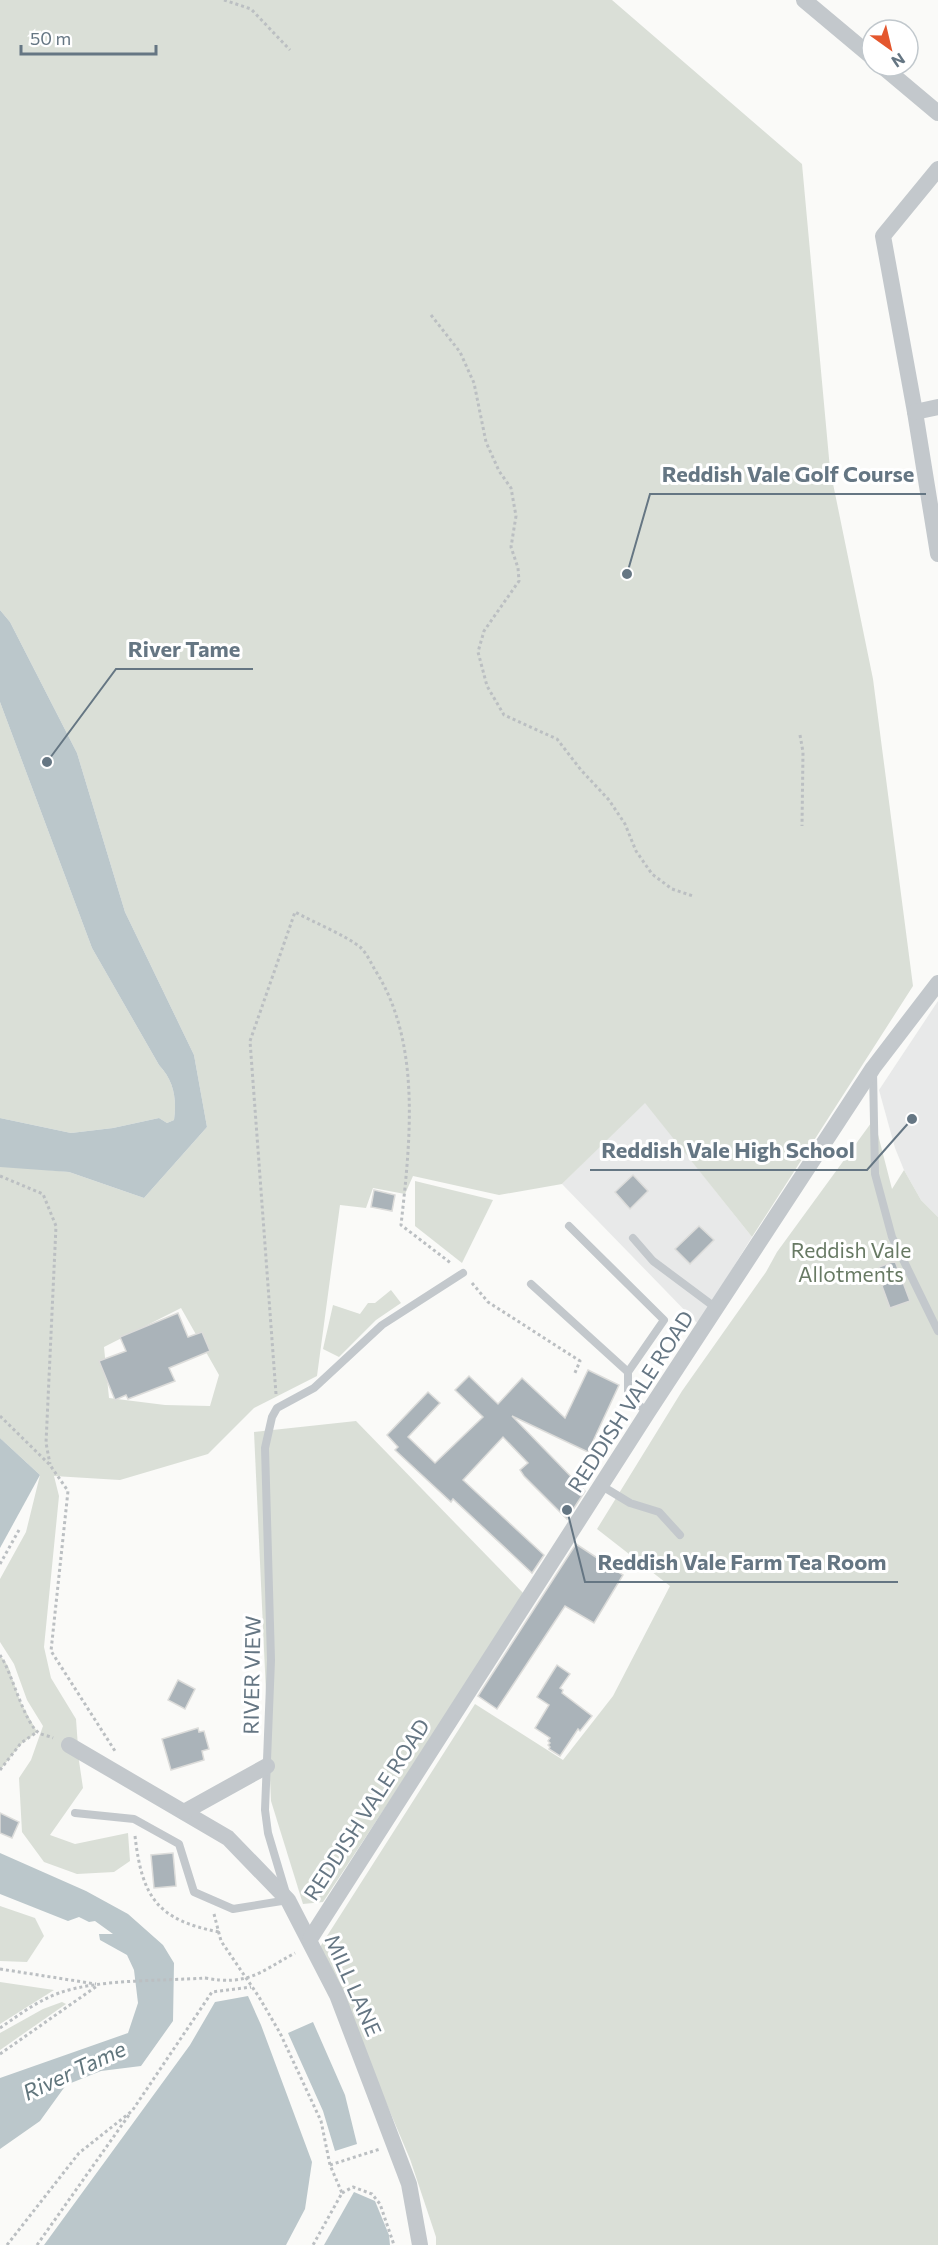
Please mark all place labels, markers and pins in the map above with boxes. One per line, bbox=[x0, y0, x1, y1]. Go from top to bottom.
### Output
callout: Reddish Vale Golf Course bbox=[650, 454, 926, 494]
callout: River Tame bbox=[116, 629, 253, 669]
callout: Reddish Vale High School bbox=[590, 1130, 867, 1170]
callout: Reddish Vale Farm Tea Room bbox=[585, 1542, 898, 1582]

